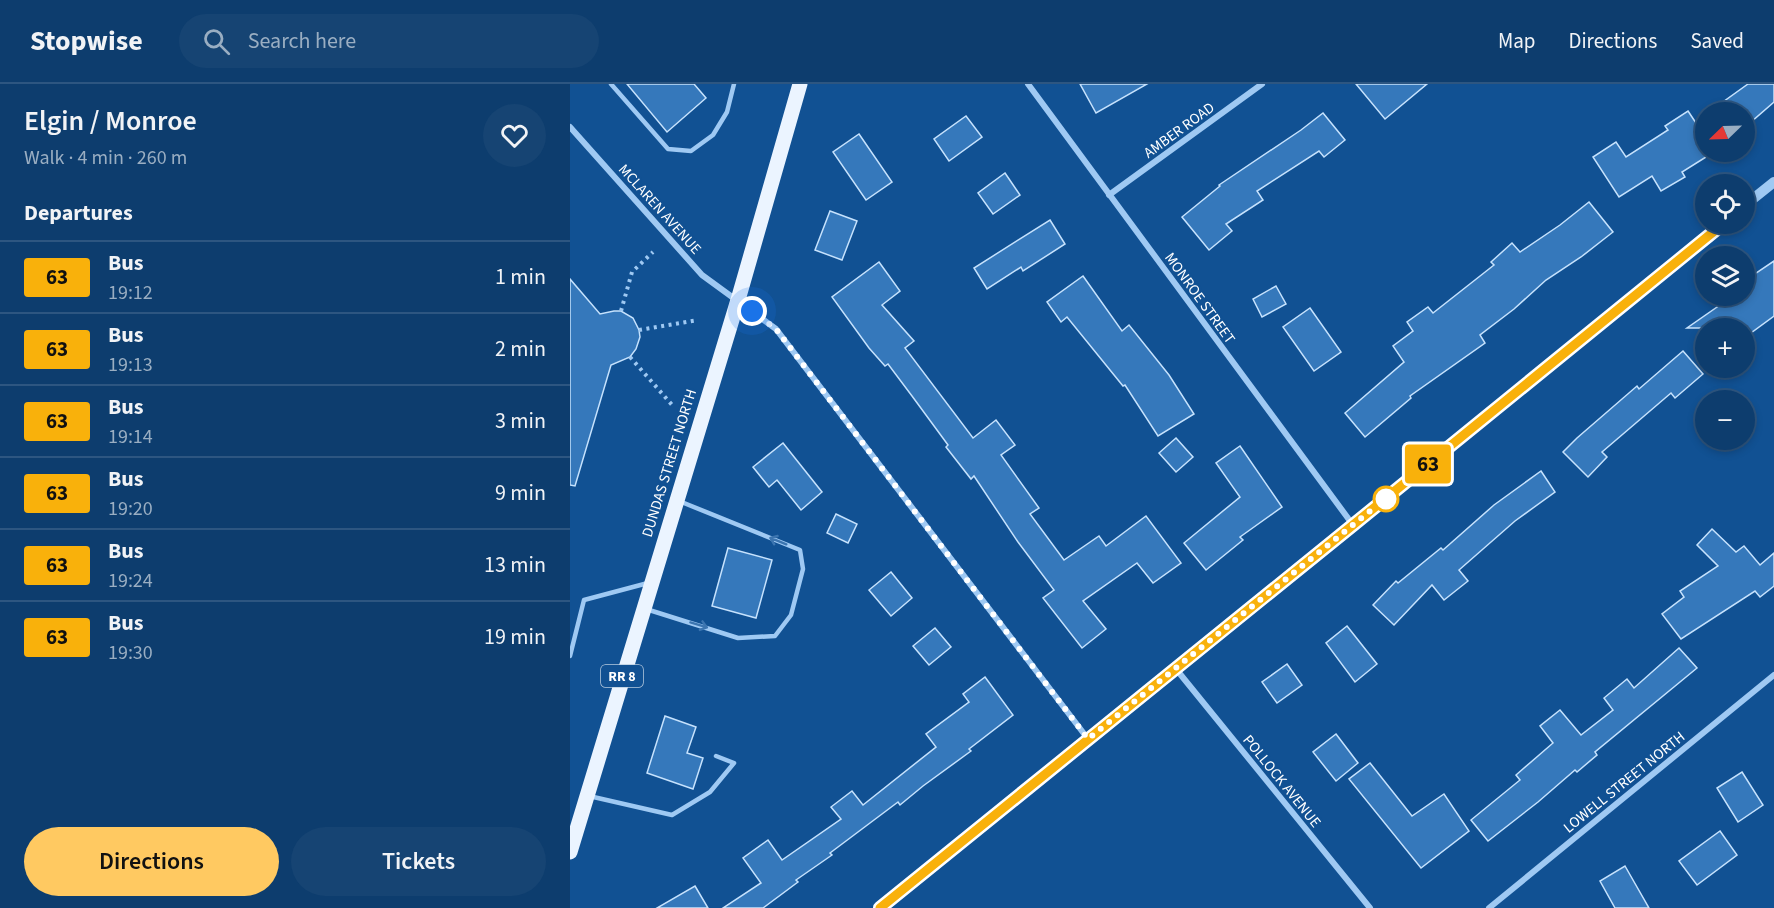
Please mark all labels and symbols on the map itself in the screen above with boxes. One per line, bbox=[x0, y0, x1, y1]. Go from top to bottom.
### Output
street label: AMBER ROAD bbox=[1140, 98, 1219, 163]
north arrow bbox=[1695, 102, 1755, 162]
street label: MCLAREN AVENUE bbox=[613, 160, 706, 259]
street label: MONROE STREET bbox=[1159, 248, 1240, 348]
your location bbox=[737, 296, 767, 326]
street label: DUNDAS STREET NORTH bbox=[637, 387, 702, 540]
line badge: 63 bbox=[1401, 444, 1455, 484]
unlabelled marker bbox=[1373, 486, 1399, 512]
one-way arrow bbox=[769, 535, 788, 546]
one-way arrow bbox=[689, 620, 708, 631]
road number: RR 8 bbox=[601, 665, 643, 687]
street label: LOWELL STREET NORTH bbox=[1559, 727, 1690, 838]
street label: POLLOCK AVENUE bbox=[1238, 731, 1326, 832]

